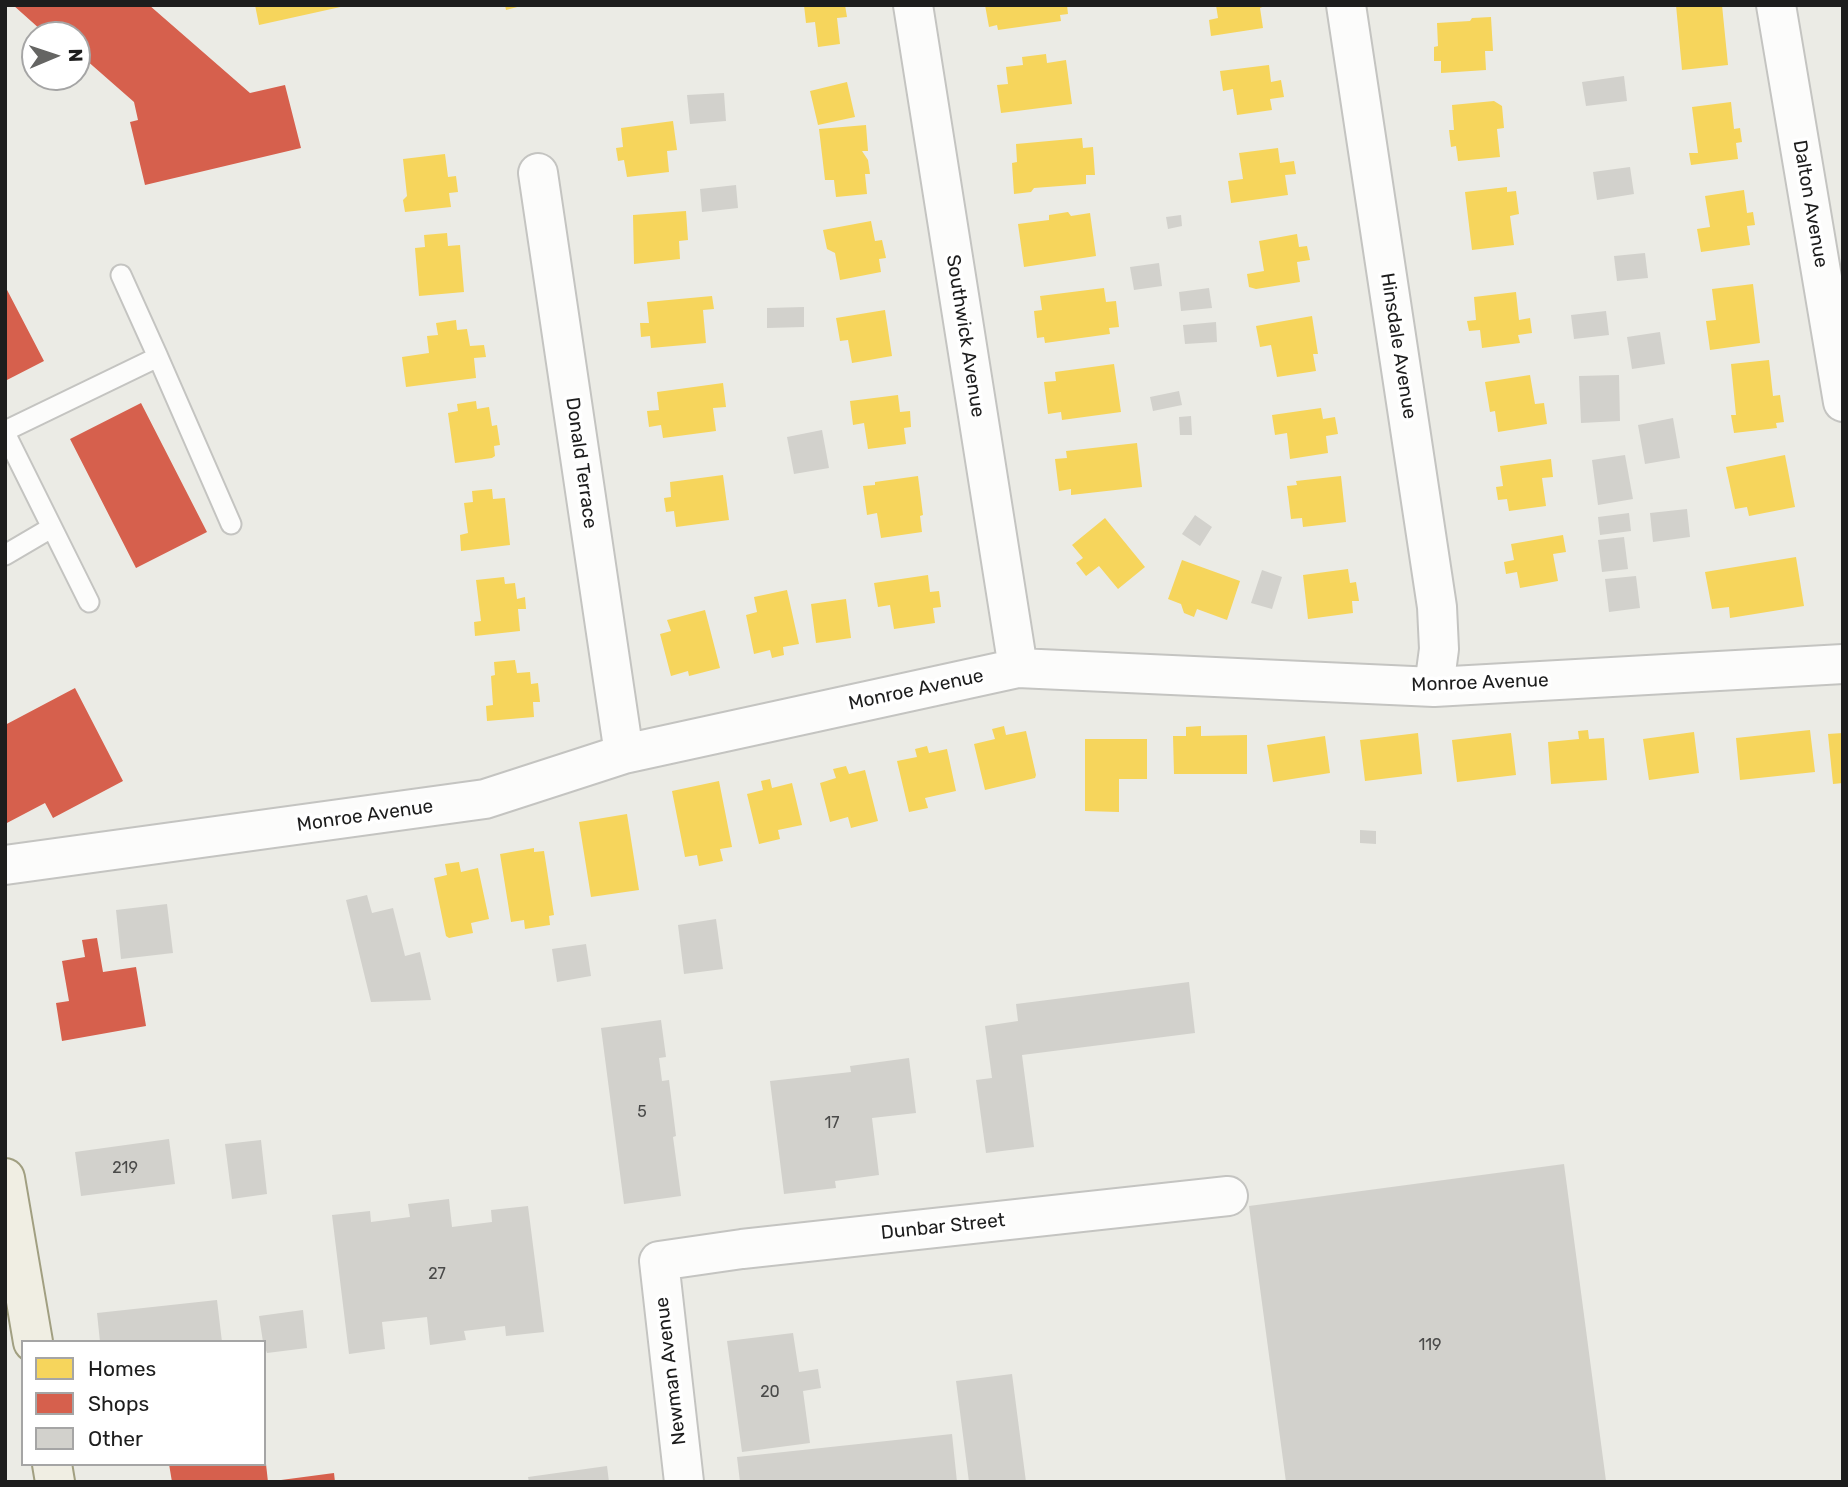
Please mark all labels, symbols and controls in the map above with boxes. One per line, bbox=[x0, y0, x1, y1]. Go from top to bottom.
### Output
north arrow bbox=[21, 21, 91, 91]
text: N bbox=[64, 48, 87, 63]
street label: Dalton Avenue bbox=[1788, 138, 1832, 270]
street label: Southwick Avenue bbox=[941, 253, 989, 419]
street label: Hinsdale Avenue bbox=[1375, 271, 1421, 421]
street label: Donald Terrace bbox=[561, 396, 601, 530]
street label: Monroe Avenue bbox=[846, 665, 986, 715]
street label: Monroe Avenue bbox=[1411, 669, 1549, 697]
street label: Monroe Avenue bbox=[295, 795, 435, 837]
house number: 5 bbox=[637, 1102, 647, 1122]
house number: 17 bbox=[824, 1113, 840, 1133]
house number: 219 bbox=[112, 1158, 138, 1178]
street label: Dunbar Street bbox=[880, 1209, 1006, 1245]
house number: 27 bbox=[428, 1264, 446, 1284]
street label: Newman Avenue bbox=[651, 1296, 691, 1446]
house number: 119 bbox=[1418, 1335, 1442, 1355]
legend bbox=[21, 1340, 266, 1466]
text: Homes bbox=[88, 1356, 156, 1381]
house number: 20 bbox=[760, 1382, 780, 1402]
text: Shops bbox=[88, 1391, 149, 1416]
text: Other bbox=[88, 1426, 143, 1451]

